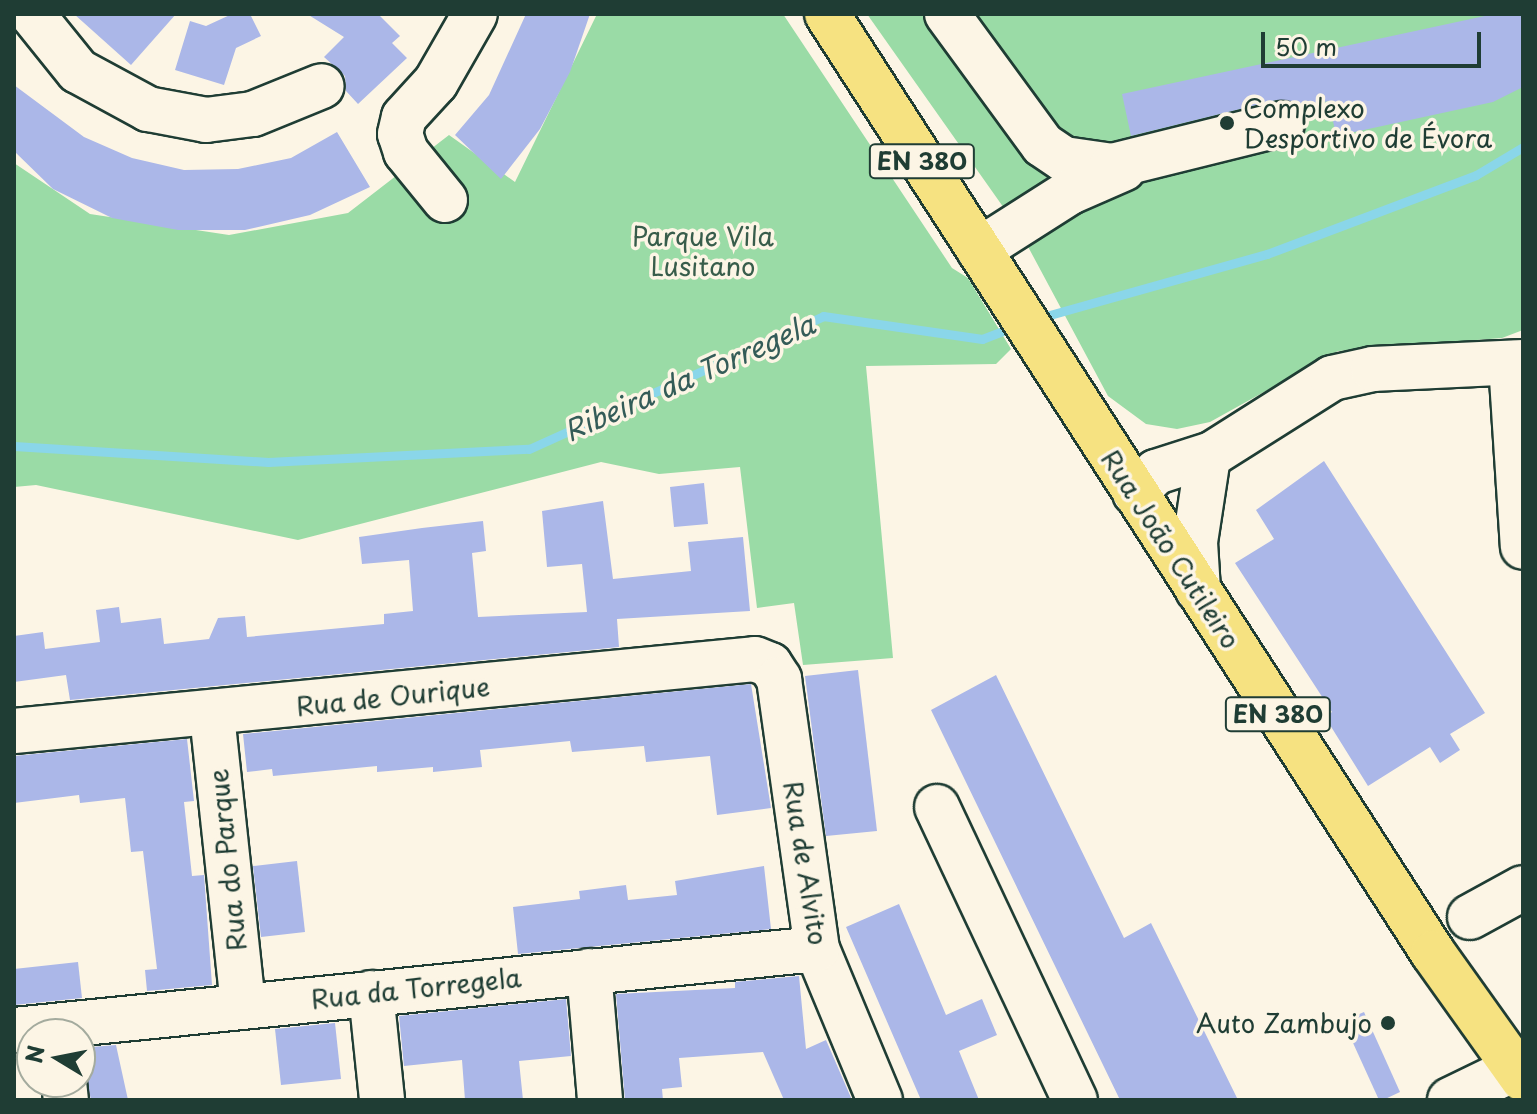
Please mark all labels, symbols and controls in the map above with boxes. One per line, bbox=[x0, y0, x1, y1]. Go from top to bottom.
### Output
scale bar bbox=[1265, 16, 1485, 66]
text: 50 m bbox=[1275, 28, 1337, 64]
place label: Complexo Desportivo de Évora bbox=[1243, 92, 1492, 154]
marker: Complexo Desportivo de Évora bbox=[1218, 114, 1236, 132]
road number: EN 380 bbox=[868, 141, 976, 181]
park label: Parque Vila Lusitano bbox=[632, 220, 774, 282]
water label: Ribeira da Torregela bbox=[559, 307, 819, 447]
street label: Rua João Cutileiro bbox=[1095, 443, 1247, 655]
street label: Rua de Ourique bbox=[294, 670, 492, 722]
road number: EN 380 bbox=[1224, 694, 1332, 734]
street label: Rua do Parque bbox=[202, 767, 252, 953]
street label: Rua de Alvito bbox=[777, 777, 835, 949]
street label: Rua da Torregela bbox=[308, 961, 524, 1015]
place label: Auto Zambujo bbox=[1194, 1007, 1372, 1039]
marker: Auto Zambujo bbox=[1379, 1014, 1397, 1032]
north arrow bbox=[16, 1018, 96, 1098]
text: N bbox=[16, 1043, 52, 1066]

